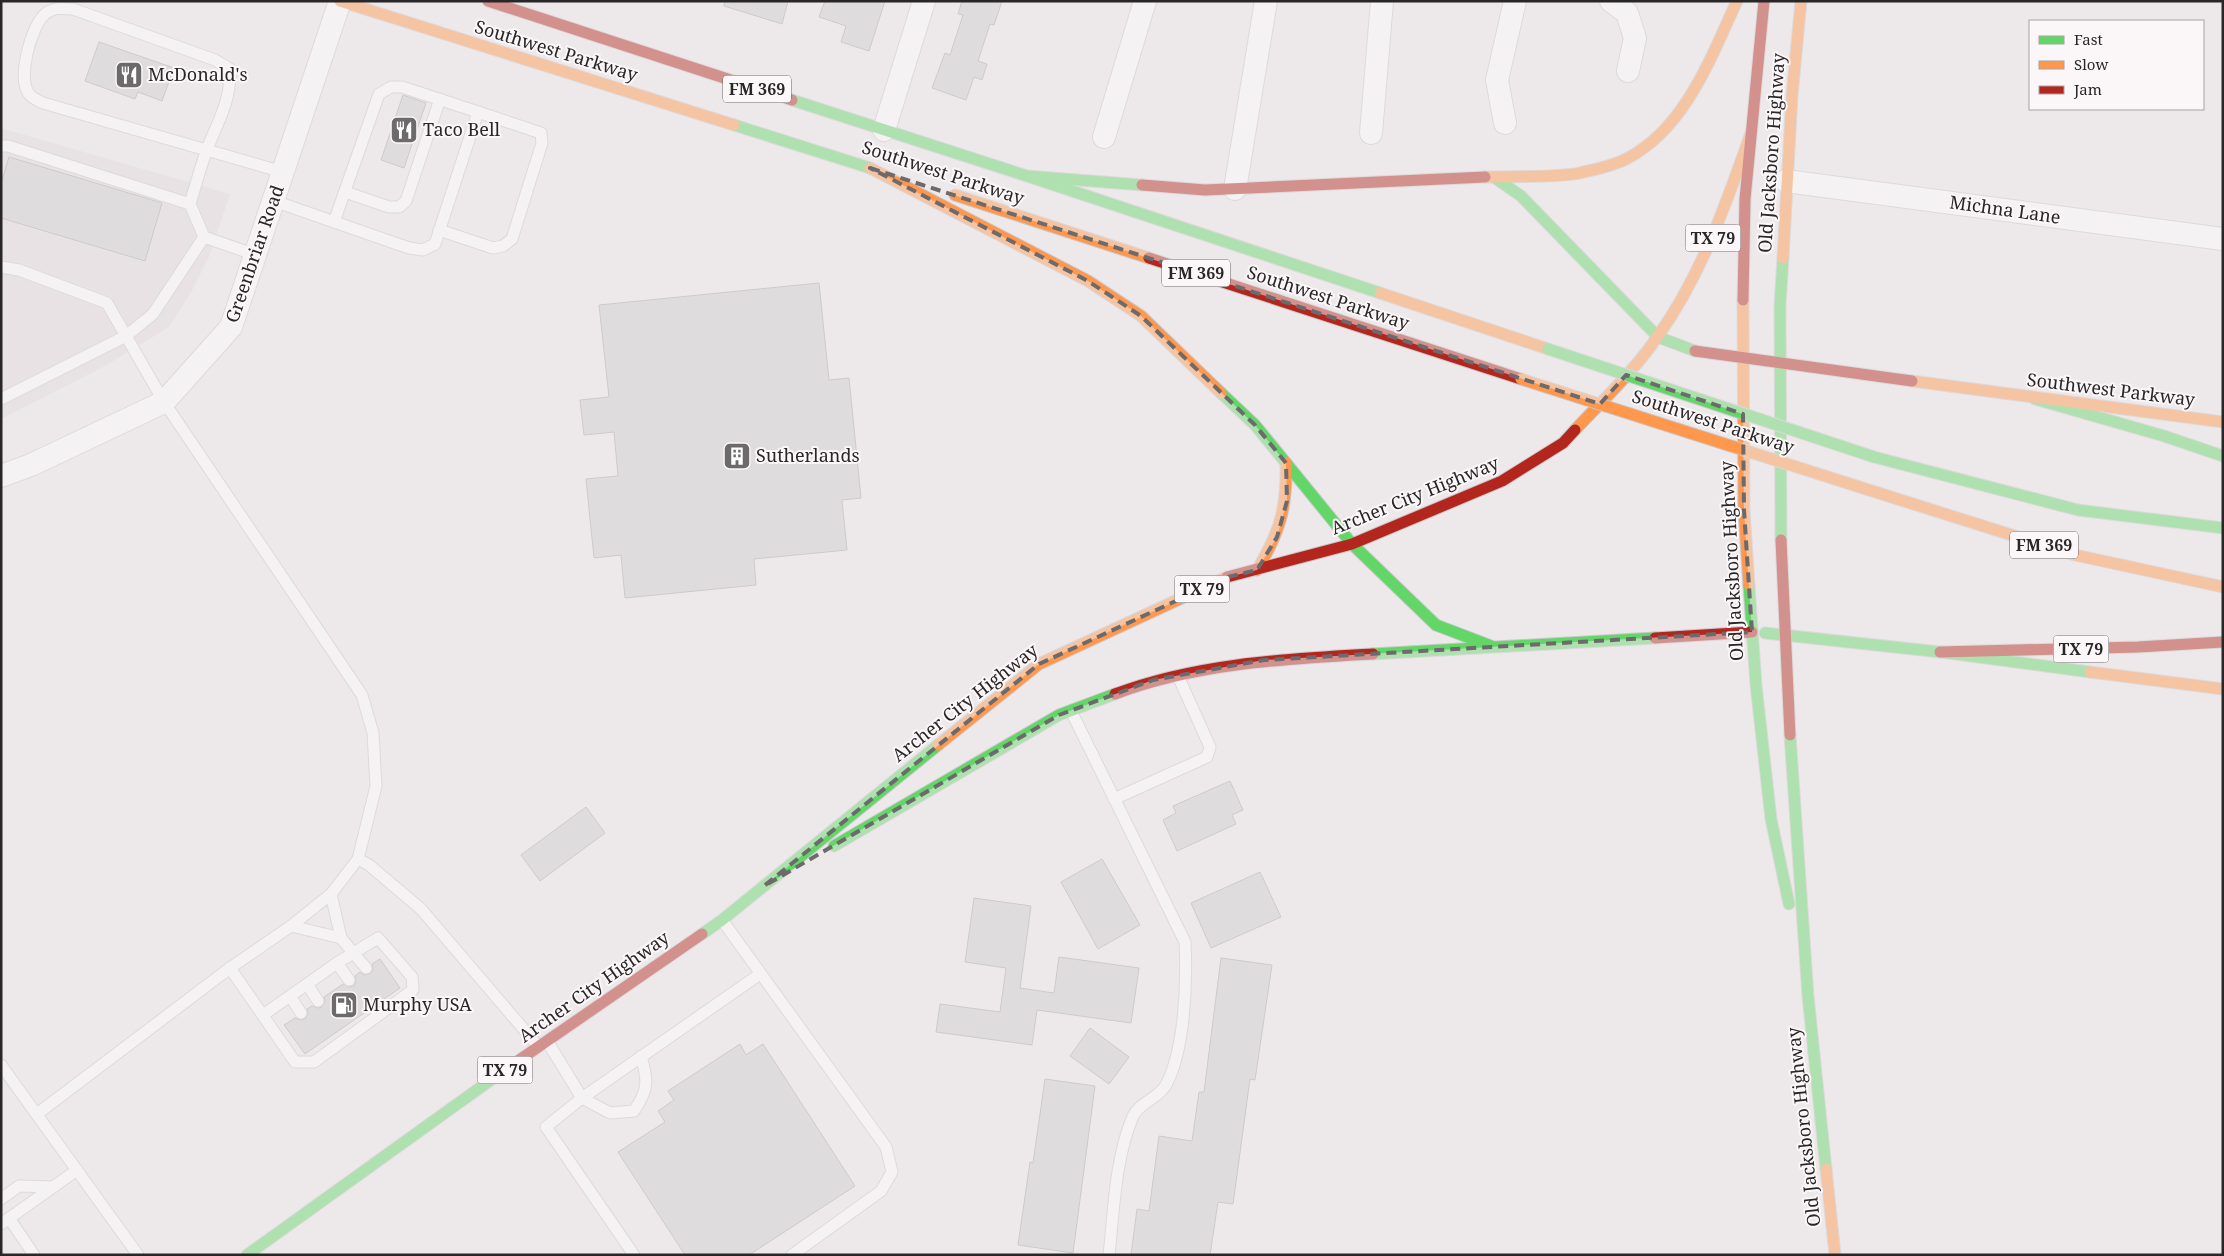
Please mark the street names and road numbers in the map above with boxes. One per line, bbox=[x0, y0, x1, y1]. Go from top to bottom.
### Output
street label: Southwest Parkway bbox=[472, 14, 641, 86]
street label: Old Jacksboro Highway bbox=[1752, 51, 1790, 254]
road number: FM 369 bbox=[723, 76, 791, 102]
street label: Southwest Parkway bbox=[859, 135, 1028, 210]
street label: Greenbriar Road bbox=[219, 182, 289, 326]
street label: Michna Lane bbox=[1948, 189, 2062, 229]
road number: TX 79 bbox=[1686, 224, 1740, 252]
road number: FM 369 bbox=[1162, 260, 1230, 286]
street label: Southwest Parkway bbox=[1244, 260, 1413, 335]
street label: Southwest Parkway bbox=[2026, 367, 2197, 411]
street label: Southwest Parkway bbox=[1629, 384, 1798, 459]
street label: Archer City Highway bbox=[1327, 450, 1503, 540]
street label: Old Jacksboro Highway bbox=[1714, 460, 1748, 662]
road number: FM 369 bbox=[2010, 532, 2078, 558]
road number: TX 79 bbox=[1174, 576, 1230, 602]
road number: TX 79 bbox=[2054, 636, 2108, 662]
street label: Archer City Highway bbox=[887, 637, 1043, 767]
street label: Archer City Highway bbox=[513, 925, 674, 1047]
street label: Old Jacksboro Highway bbox=[1781, 1025, 1825, 1228]
road number: TX 79 bbox=[478, 1056, 532, 1084]

